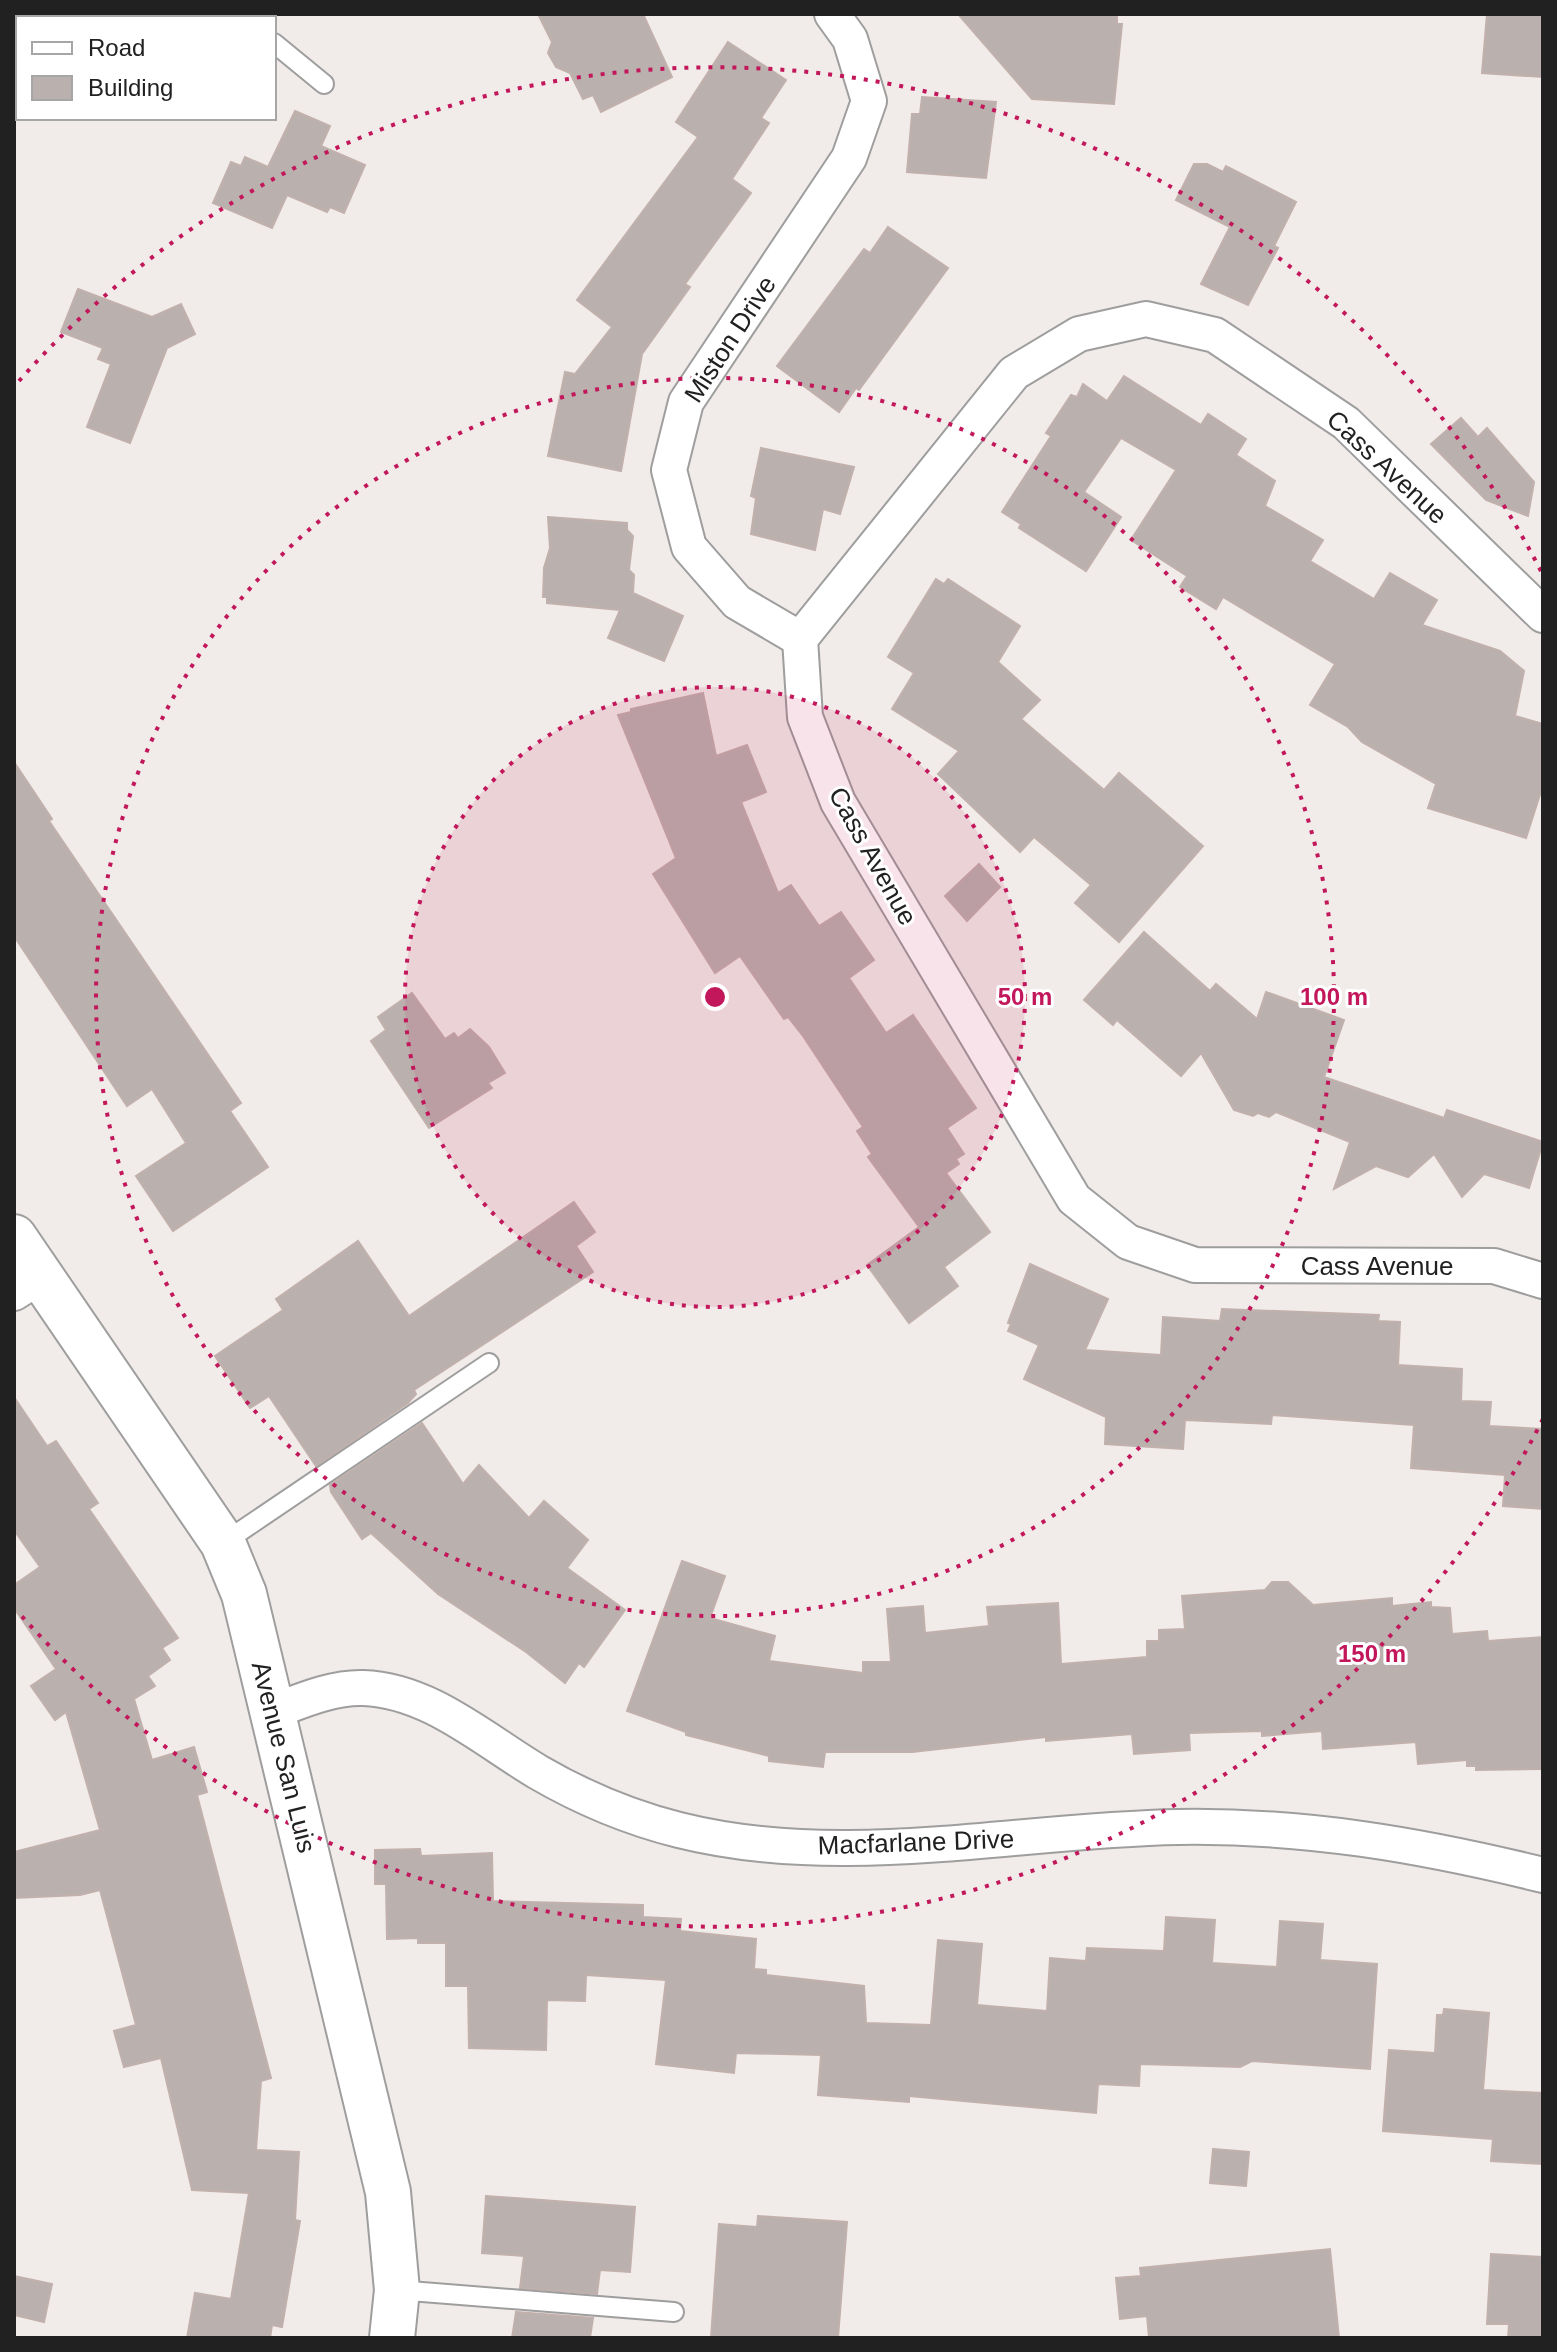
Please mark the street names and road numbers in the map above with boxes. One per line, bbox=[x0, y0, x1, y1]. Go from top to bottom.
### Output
street label: Miston Drive bbox=[678, 270, 782, 408]
street label: Cass Avenue bbox=[1321, 404, 1453, 530]
street label: Cass Avenue bbox=[823, 782, 923, 930]
street label: Cass Avenue bbox=[1301, 1251, 1453, 1281]
street label: Avenue San Luis bbox=[246, 1658, 322, 1856]
street label: Macfarlane Drive bbox=[817, 1824, 1015, 1860]

